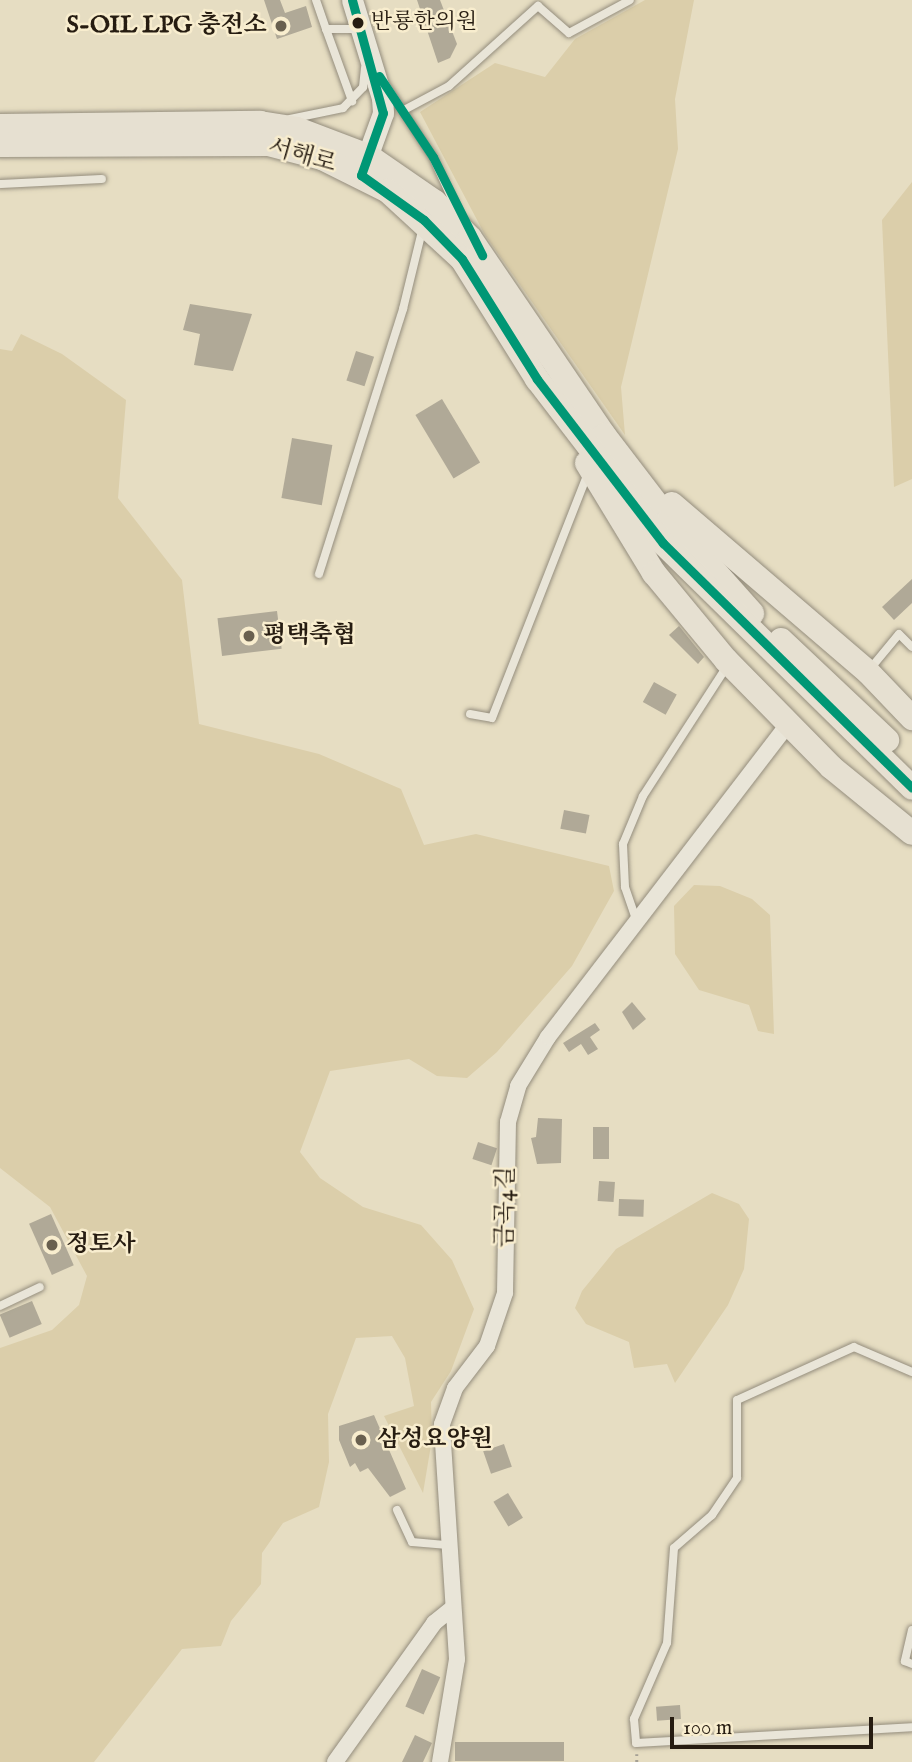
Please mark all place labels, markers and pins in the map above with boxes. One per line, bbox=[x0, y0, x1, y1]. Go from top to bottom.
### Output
place label: 반룡한의원 bbox=[371, 10, 477, 36]
place label: S-OIL LPG 충전소 bbox=[66, 12, 267, 40]
marker: 반룡한의원 bbox=[351, 16, 365, 30]
marker: S-OIL LPG 충전소 bbox=[273, 18, 289, 34]
place label: 평택축협 bbox=[263, 622, 356, 650]
marker: 평택축협 bbox=[241, 628, 257, 644]
place label: 정토사 bbox=[66, 1231, 136, 1259]
marker: 정토사 bbox=[44, 1237, 60, 1253]
place label: 삼성요양원 bbox=[377, 1426, 493, 1454]
marker: 삼성요양원 bbox=[351, 1430, 371, 1450]

